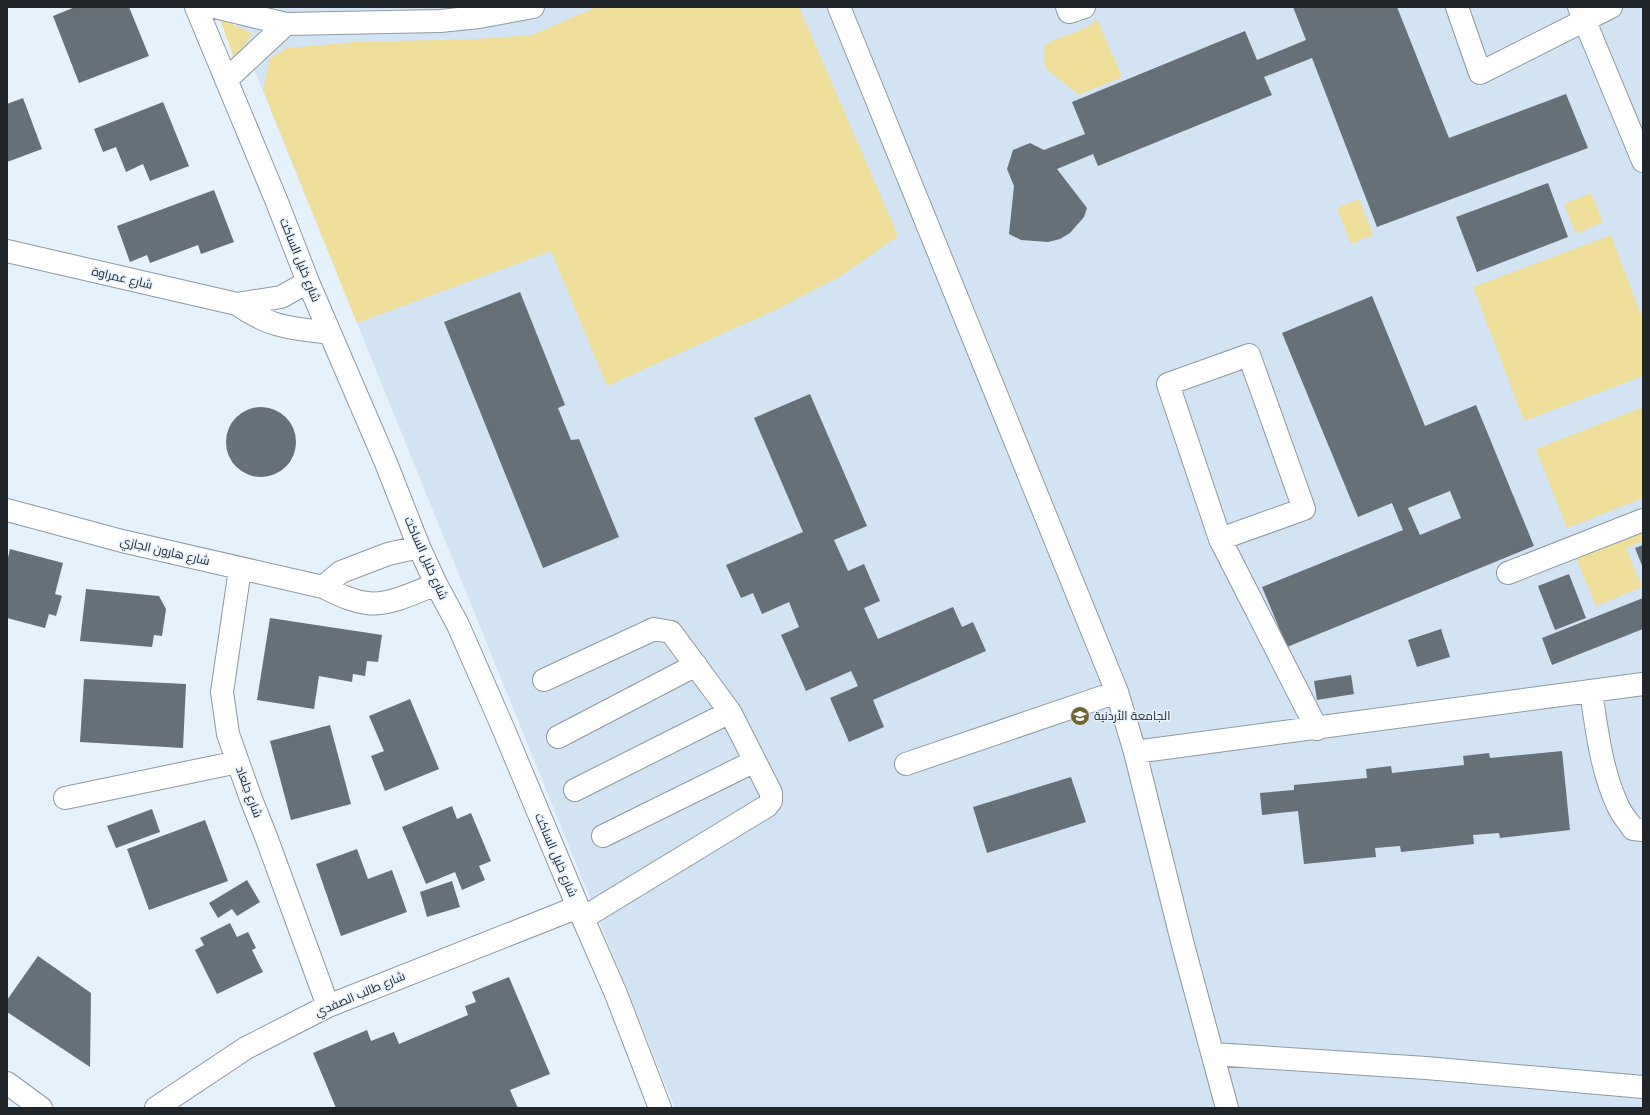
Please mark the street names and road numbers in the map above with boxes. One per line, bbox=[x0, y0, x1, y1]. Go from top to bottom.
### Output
street label: شارع خليل الساكت bbox=[276, 215, 325, 305]
street label: شارع عمراوة bbox=[90, 262, 154, 293]
street label: شارع خليل الساكت bbox=[400, 513, 452, 602]
street label: شارع هارون الجازي bbox=[118, 532, 212, 571]
street label: شارع جلعاد bbox=[232, 764, 267, 820]
street label: شارع خليل الساكت bbox=[531, 810, 582, 899]
street label: شارع طالب الصفدي bbox=[312, 967, 409, 1022]

